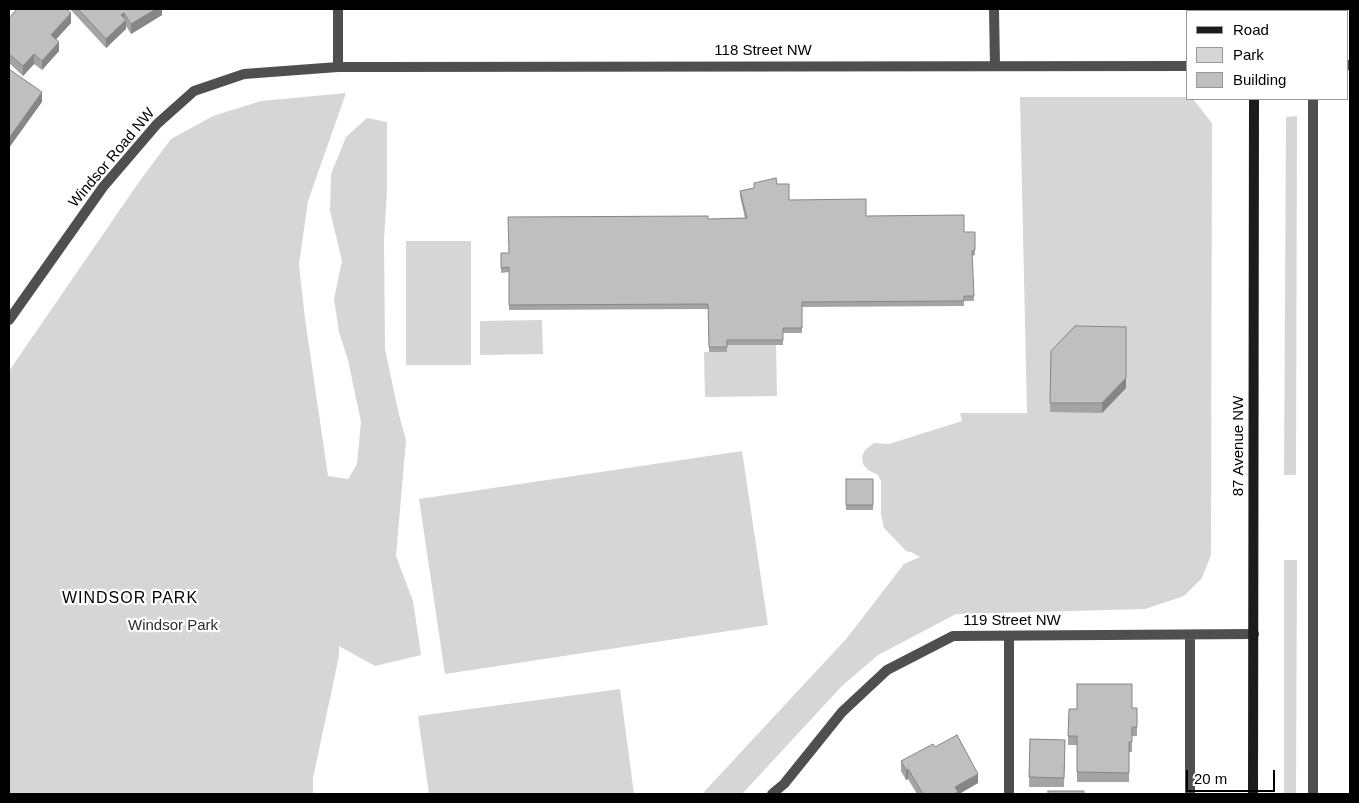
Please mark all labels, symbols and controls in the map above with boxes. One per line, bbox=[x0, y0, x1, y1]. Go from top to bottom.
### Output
legend bbox=[1186, 10, 1349, 100]
text: Road bbox=[1233, 21, 1269, 38]
street label: 118 Street NW bbox=[714, 42, 812, 60]
text: Park bbox=[1233, 46, 1264, 63]
text: Building bbox=[1233, 71, 1286, 88]
street label: Windsor Road NW bbox=[65, 105, 159, 211]
street label: 87 Avenue NW bbox=[1230, 396, 1248, 496]
district label: WINDSOR PARK bbox=[60, 589, 200, 609]
street label: 119 Street NW bbox=[963, 612, 1061, 630]
park label: Windsor Park bbox=[128, 617, 218, 635]
scale bar bbox=[1189, 760, 1278, 792]
text: 20 m bbox=[1194, 770, 1227, 787]

